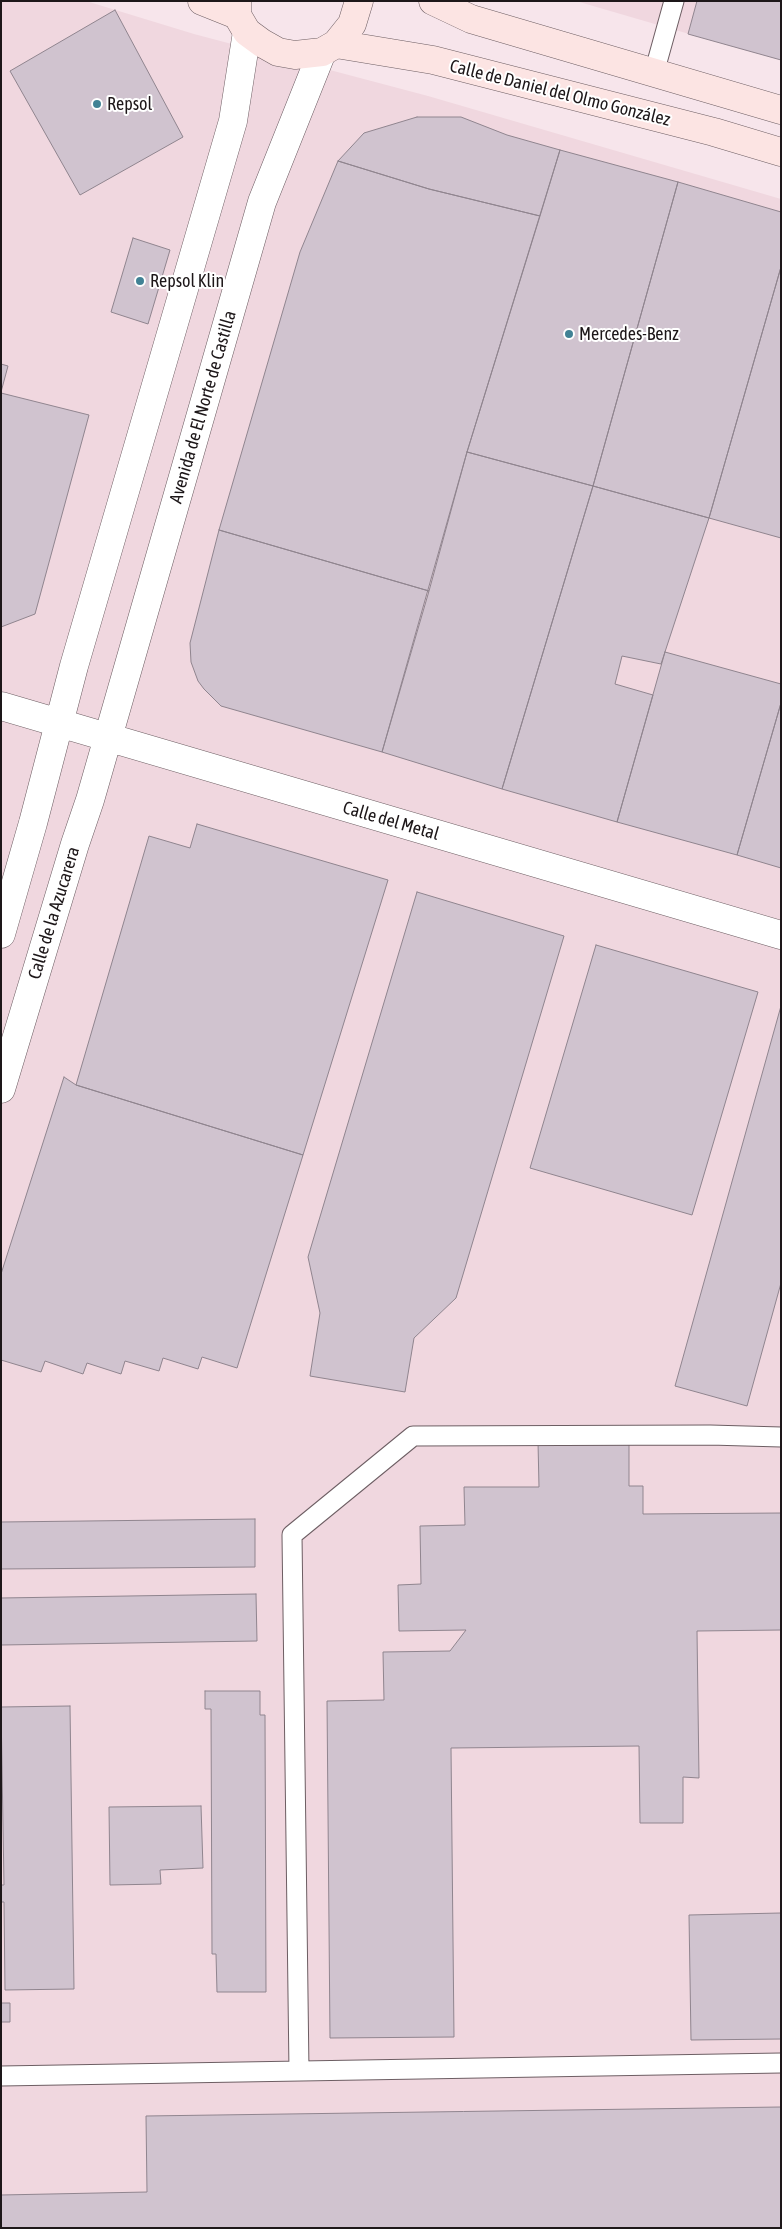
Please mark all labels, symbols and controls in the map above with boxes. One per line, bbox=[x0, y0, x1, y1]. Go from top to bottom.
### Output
street label: Calle de Daniel del Olmo González bbox=[448, 55, 672, 131]
place label: Repsol bbox=[107, 93, 152, 115]
marker: Repsol bbox=[91, 98, 103, 110]
place label: Repsol Klin bbox=[150, 270, 224, 292]
marker: Repsol Klin bbox=[134, 275, 146, 287]
street label: Avenida de El Norte de Castilla bbox=[165, 308, 241, 506]
place label: Mercedes-Benz bbox=[579, 323, 679, 345]
marker: Mercedes-Benz bbox=[563, 328, 575, 340]
street label: Calle del Metal bbox=[340, 797, 442, 845]
street label: Calle de la Azucarera bbox=[24, 844, 84, 982]

